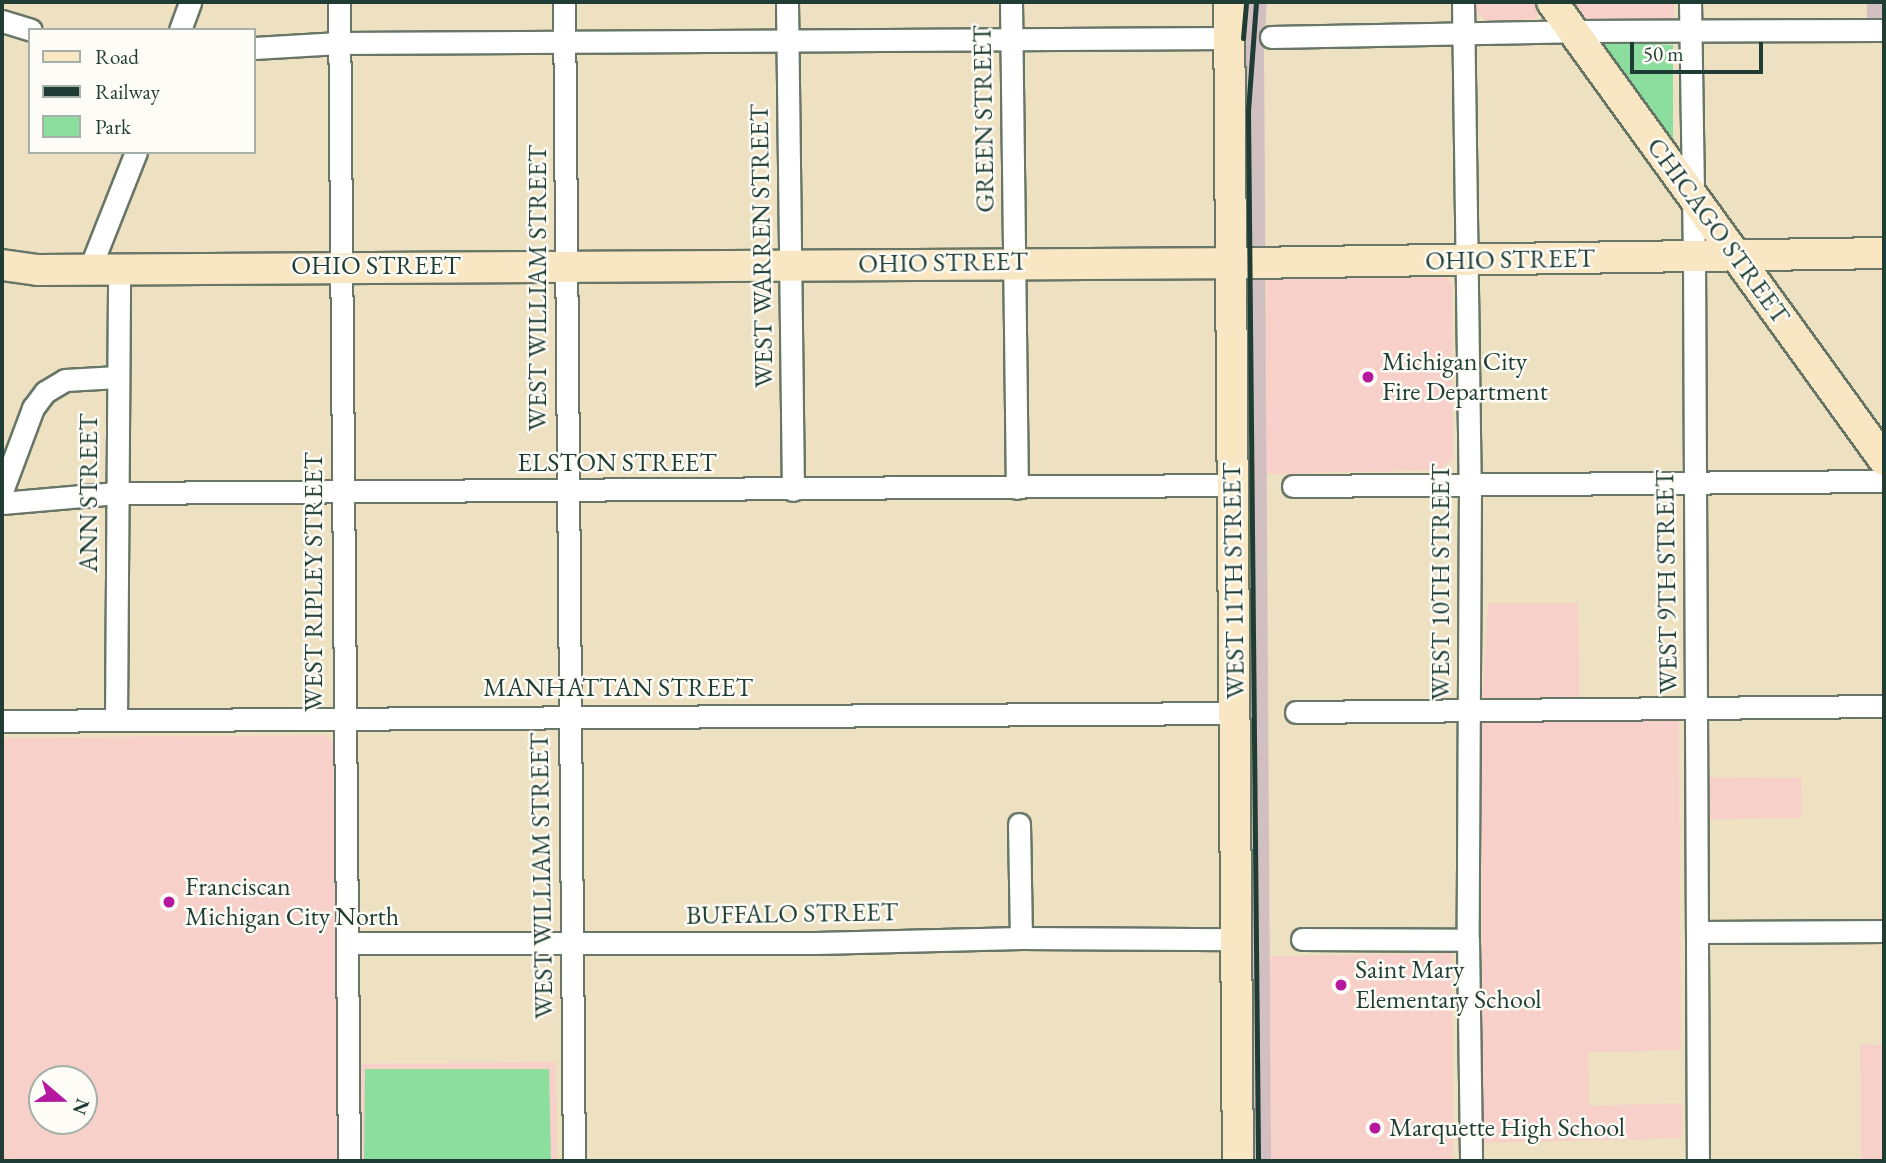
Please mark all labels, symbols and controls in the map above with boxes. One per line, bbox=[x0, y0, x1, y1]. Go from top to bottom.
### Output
street label: GREEN STREET bbox=[967, 25, 1001, 213]
legend bbox=[28, 28, 256, 154]
scale bar bbox=[1634, 28, 1767, 72]
text: 50 m bbox=[1643, 40, 1684, 67]
text: Road bbox=[95, 43, 139, 70]
text: Railway bbox=[95, 78, 160, 105]
street label: WEST WARREN STREET bbox=[744, 104, 780, 388]
text: Park bbox=[95, 113, 131, 140]
street label: CHICAGO STREET bbox=[1640, 132, 1796, 330]
street label: WEST WILLIAM STREET bbox=[522, 145, 554, 431]
street label: OHIO STREET bbox=[1425, 243, 1595, 277]
street label: OHIO STREET bbox=[858, 246, 1028, 280]
street label: OHIO STREET bbox=[291, 250, 461, 282]
place label: Michigan City Fire Department bbox=[1382, 346, 1548, 408]
marker: Michigan City Fire Department bbox=[1360, 369, 1376, 385]
street label: ANN STREET bbox=[73, 413, 105, 573]
street label: ELSTON STREET bbox=[517, 447, 717, 479]
street label: WEST RIPLEY STREET bbox=[298, 452, 330, 712]
street label: WEST 11TH STREET bbox=[1216, 462, 1252, 700]
street label: WEST 10TH STREET bbox=[1425, 464, 1457, 700]
street label: WEST 9TH STREET bbox=[1649, 470, 1685, 694]
street label: MANHATTAN STREET bbox=[483, 672, 753, 704]
street label: WEST WILLIAM STREET bbox=[524, 733, 560, 1019]
place label: Franciscan Michigan City North bbox=[185, 871, 399, 932]
marker: Franciscan Michigan City North bbox=[159, 892, 179, 912]
street label: BUFFALO STREET bbox=[686, 897, 898, 931]
place label: Saint Mary Elementary School bbox=[1355, 954, 1542, 1016]
marker: Saint Mary Elementary School bbox=[1333, 977, 1349, 993]
north arrow bbox=[28, 1065, 98, 1135]
text: N bbox=[67, 1095, 96, 1118]
place label: Marquette High School bbox=[1389, 1112, 1625, 1144]
marker: Marquette High School bbox=[1367, 1120, 1383, 1136]

